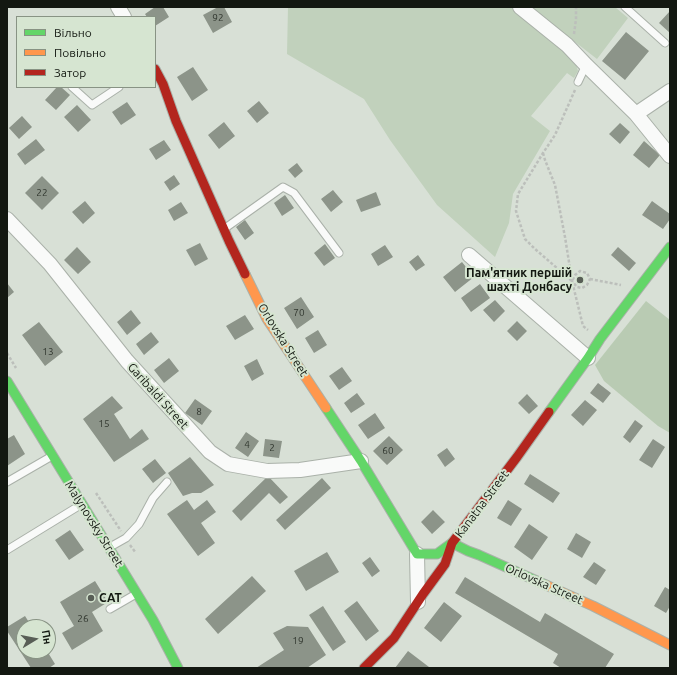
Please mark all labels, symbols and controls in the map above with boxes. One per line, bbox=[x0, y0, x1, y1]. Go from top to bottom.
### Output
house number: 92 bbox=[212, 12, 224, 24]
legend bbox=[16, 16, 156, 88]
text: Вільно bbox=[54, 26, 92, 39]
text: Повільно bbox=[54, 46, 106, 59]
text: Затор bbox=[54, 66, 86, 79]
house number: 22 bbox=[36, 187, 48, 199]
place label: Пам'ятник першій шахті Донбасу bbox=[466, 266, 572, 294]
marker: Пам'ятник першій шахті Донбасу bbox=[575, 275, 585, 285]
street label: Orlovska Street bbox=[255, 301, 311, 379]
house number: 70 bbox=[293, 307, 305, 319]
house number: 13 bbox=[42, 346, 54, 358]
street label: Garibaldi Street bbox=[125, 360, 191, 432]
house number: 8 bbox=[196, 406, 202, 418]
house number: 15 bbox=[98, 418, 110, 430]
house number: 4 bbox=[244, 439, 250, 451]
house number: 2 bbox=[269, 442, 275, 454]
house number: 60 bbox=[382, 445, 394, 457]
street label: Kanatna Street bbox=[452, 468, 512, 540]
street label: Malynovsky Street bbox=[62, 478, 126, 570]
street label: Orlovska Street bbox=[503, 560, 585, 608]
place label: САТ bbox=[99, 591, 122, 605]
marker: САТ bbox=[86, 593, 96, 603]
house number: 26 bbox=[77, 613, 89, 625]
north arrow bbox=[16, 619, 56, 659]
text: Пн bbox=[40, 629, 54, 645]
house number: 19 bbox=[292, 635, 304, 647]

